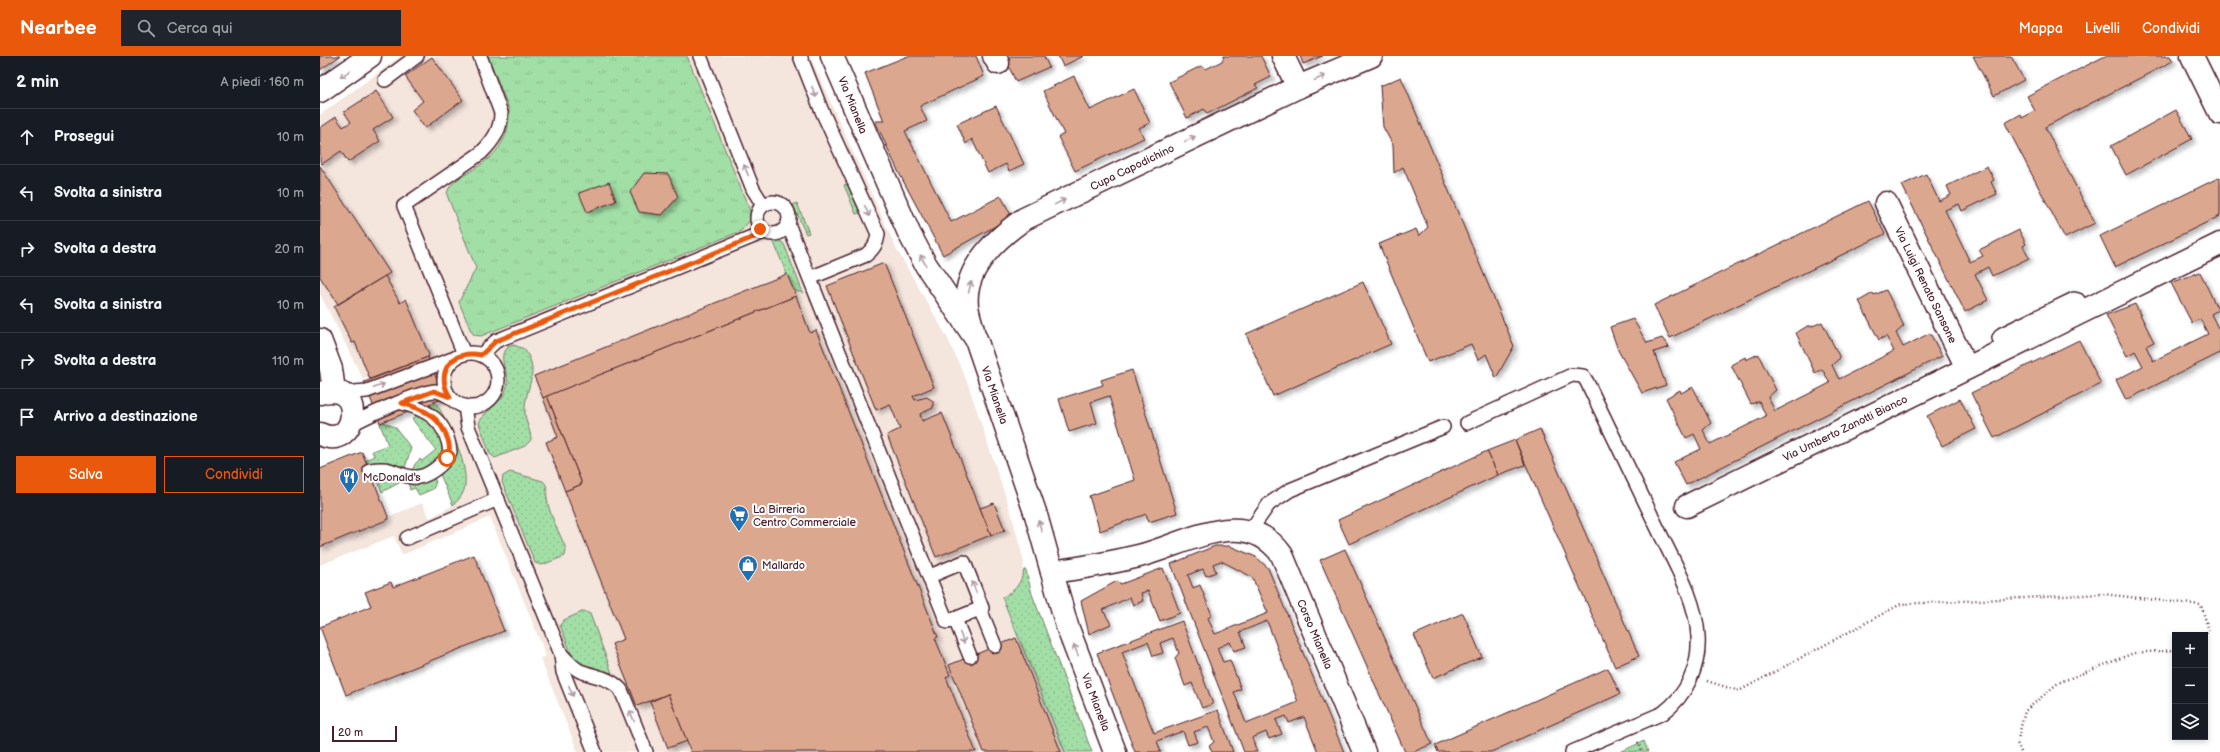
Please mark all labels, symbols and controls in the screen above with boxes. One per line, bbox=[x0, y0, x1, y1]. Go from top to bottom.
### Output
search box bbox=[121, 10, 401, 46]
text: Nearbee bbox=[20, 17, 97, 40]
icon: search bbox=[135, 17, 157, 39]
text: Cerca qui bbox=[167, 19, 233, 38]
text: Mappa bbox=[2019, 20, 2063, 37]
text: Livelli bbox=[2085, 20, 2120, 37]
text: Condividi bbox=[2142, 20, 2200, 37]
one-way arrow bbox=[340, 70, 351, 78]
text: 2 min bbox=[16, 72, 59, 92]
one-way arrow bbox=[1314, 73, 1326, 81]
text: A piedi · 160 m bbox=[220, 74, 304, 90]
street label: Via Mianella bbox=[835, 75, 870, 136]
one-way arrow bbox=[811, 86, 819, 98]
icon: ahead bbox=[16, 126, 38, 148]
text: Prosegui bbox=[54, 127, 114, 146]
text: 10 m bbox=[277, 129, 304, 145]
one-way arrow bbox=[1184, 135, 1196, 142]
street label: Cupa Capodichino bbox=[1088, 141, 1176, 193]
one-way arrow bbox=[741, 165, 749, 177]
icon: left bbox=[16, 182, 38, 204]
text: Svolta a sinistra bbox=[54, 183, 162, 202]
text: 10 m bbox=[277, 185, 304, 201]
one-way arrow bbox=[1054, 197, 1066, 205]
one-way arrow bbox=[864, 205, 872, 217]
route end bbox=[751, 220, 769, 238]
street label: Via Luigi Renato Sansone bbox=[1892, 225, 1960, 346]
icon: right bbox=[16, 238, 38, 260]
text: Svolta a destra bbox=[54, 239, 156, 258]
text: 20 m bbox=[274, 241, 304, 257]
one-way arrow bbox=[919, 254, 926, 266]
one-way arrow bbox=[966, 281, 974, 294]
icon: left bbox=[16, 294, 38, 316]
text: Svolta a sinistra bbox=[54, 295, 162, 314]
text: 10 m bbox=[277, 297, 304, 313]
icon: right bbox=[16, 350, 38, 372]
text: Svolta a destra bbox=[54, 351, 156, 370]
text: 110 m bbox=[272, 353, 304, 369]
street label: Via Mianella bbox=[979, 364, 1011, 426]
one-way arrow bbox=[372, 382, 384, 390]
street label: Via Umberto Zanotti Bianco bbox=[1781, 393, 1910, 464]
icon: arrive bbox=[16, 406, 38, 428]
text: Arrivo a destinazione bbox=[54, 407, 198, 426]
route start bbox=[438, 449, 456, 467]
button: Salva bbox=[16, 456, 156, 493]
button: Condividi bbox=[164, 456, 304, 493]
restaurant icon: McDonald's bbox=[338, 466, 360, 494]
place label: McDonald's bbox=[363, 471, 421, 484]
place label: La Birreria Centro Commerciale bbox=[753, 503, 856, 529]
supermarket icon: La Birreria Centro Commerciale bbox=[728, 504, 750, 532]
one-way arrow bbox=[1036, 519, 1043, 532]
shop icon: Mallardo bbox=[737, 554, 759, 582]
place label: Mallardo bbox=[762, 559, 805, 572]
one-way arrow bbox=[969, 582, 977, 594]
street label: Corso Mianella bbox=[1294, 597, 1335, 671]
one-way arrow bbox=[959, 631, 967, 643]
map controls bbox=[2172, 632, 2208, 740]
button: + bbox=[2172, 632, 2208, 668]
one-way arrow bbox=[1072, 645, 1080, 657]
button: − bbox=[2172, 668, 2208, 704]
street label: Via Mianella bbox=[1079, 672, 1112, 733]
one-way arrow bbox=[568, 685, 576, 697]
button: layers bbox=[2172, 704, 2208, 740]
one-way arrow bbox=[628, 710, 635, 722]
scale bar bbox=[332, 724, 397, 743]
text: 20 m bbox=[338, 726, 363, 739]

